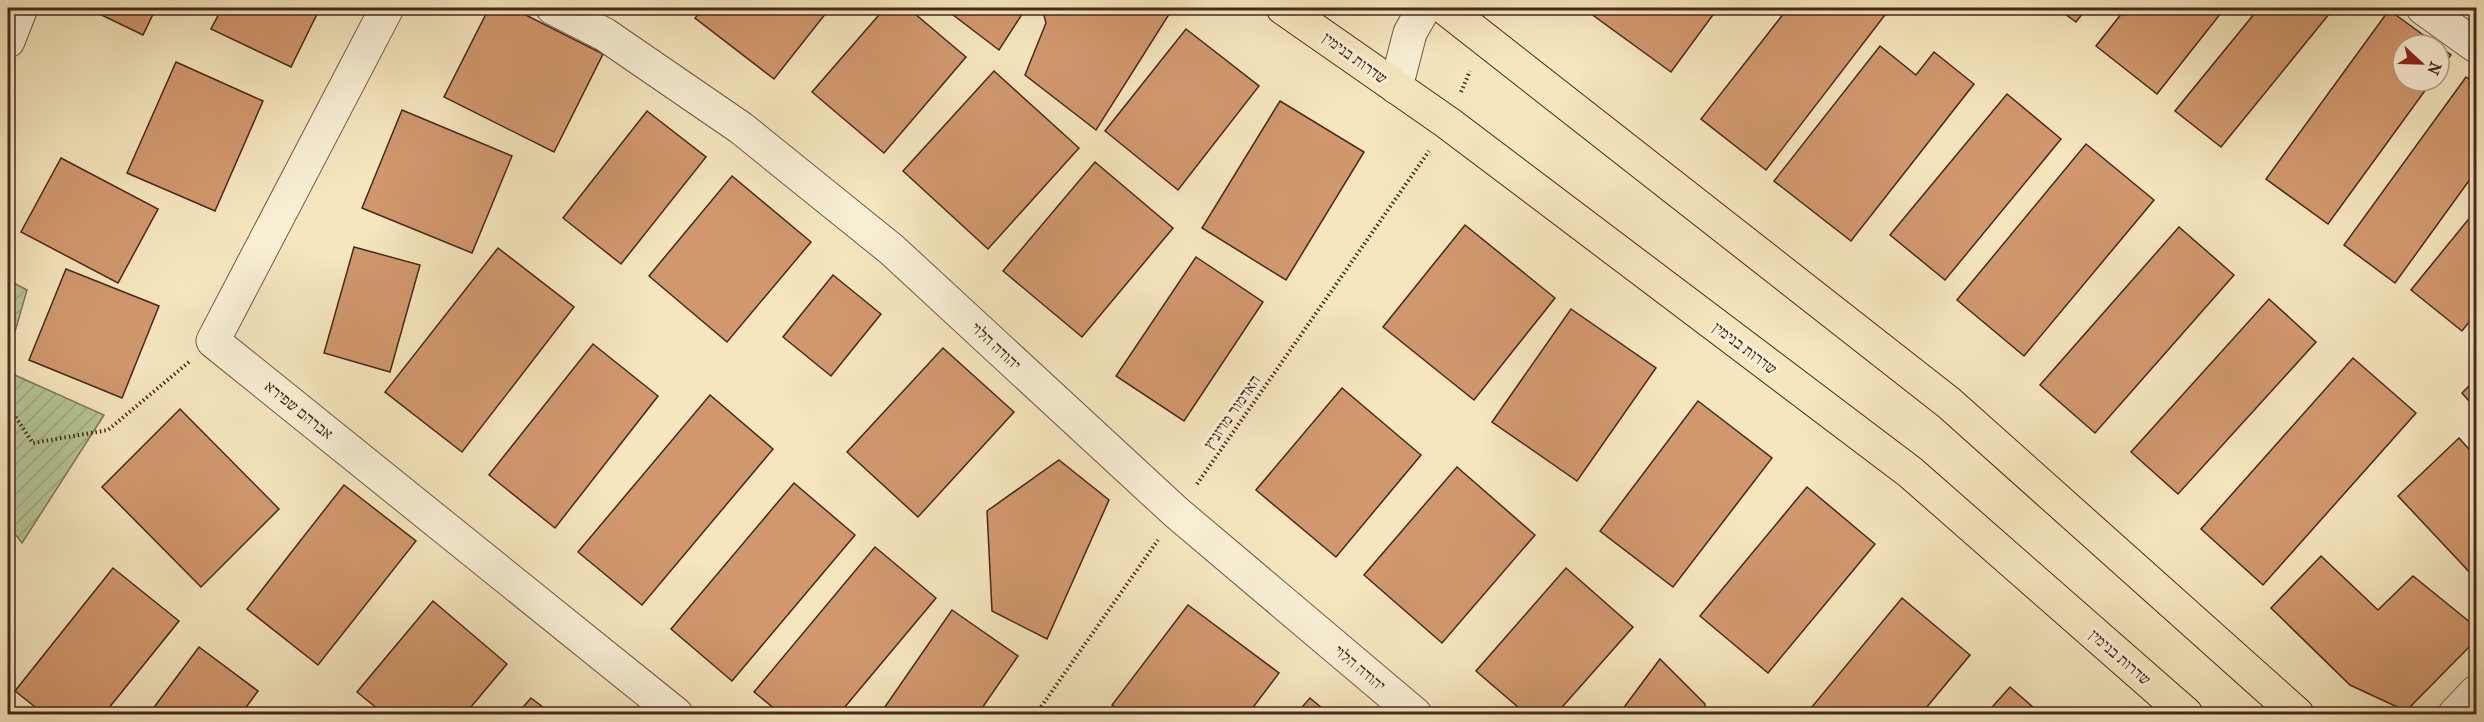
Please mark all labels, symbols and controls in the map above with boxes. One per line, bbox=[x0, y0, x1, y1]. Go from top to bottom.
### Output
street label: שדרות בנימין bbox=[1319, 28, 1391, 88]
north arrow bbox=[2391, 33, 2451, 93]
text: N bbox=[2423, 59, 2446, 78]
street label: יהודה הלוי bbox=[967, 318, 1025, 374]
street label: שדרות בנימין bbox=[1709, 318, 1781, 378]
street label: האדמור מויזניץ bbox=[1200, 371, 1264, 453]
street label: אברהם שפירא bbox=[261, 377, 337, 443]
street label: שדרות בנימין bbox=[2085, 625, 2155, 689]
street label: יהודה הלוי bbox=[1330, 641, 1390, 695]

